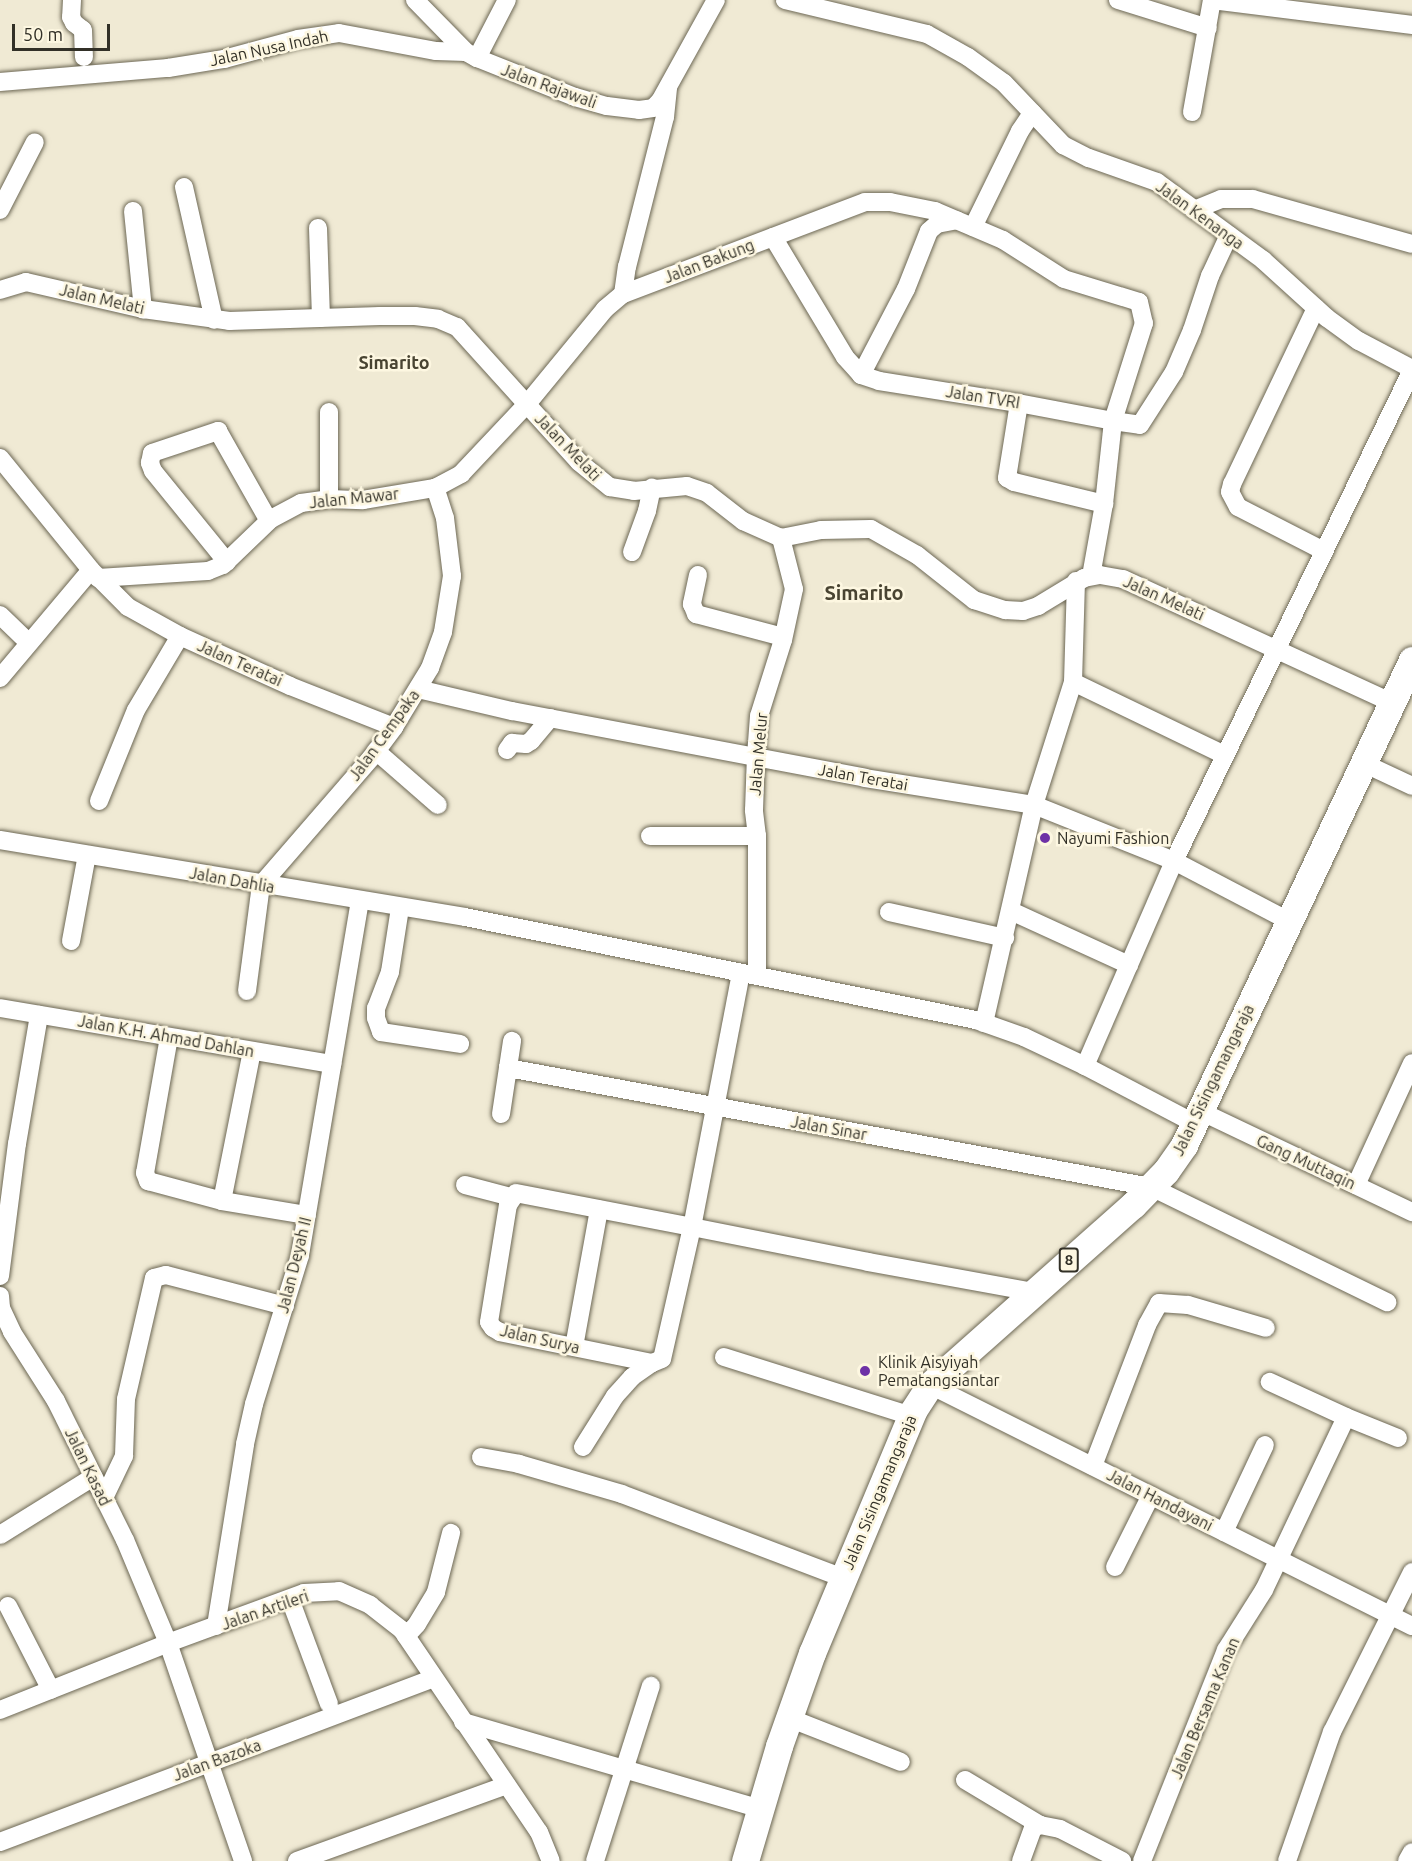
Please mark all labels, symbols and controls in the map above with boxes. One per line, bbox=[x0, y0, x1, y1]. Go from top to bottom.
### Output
scale bar bbox=[15, 12, 112, 50]
text: 50 m bbox=[23, 24, 63, 44]
street label: Jalan Nusa Indah bbox=[208, 26, 330, 70]
street label: Jalan Rajawali bbox=[499, 60, 599, 112]
street label: Jalan Kenanga bbox=[1152, 177, 1248, 253]
street label: Jalan Bakung bbox=[661, 235, 757, 287]
street label: Jalan Melati bbox=[58, 280, 146, 318]
district label: Simarito bbox=[358, 351, 430, 373]
street label: Jalan TVRI bbox=[945, 382, 1021, 412]
street label: Jalan Melati bbox=[531, 409, 605, 485]
street label: Jalan Mawar bbox=[308, 484, 400, 512]
street label: Jalan Melati bbox=[1120, 572, 1208, 624]
district label: Simarito bbox=[824, 580, 904, 604]
street label: Jalan Teratai bbox=[195, 636, 285, 690]
street label: Jalan Cempaka bbox=[345, 686, 423, 784]
street label: Jalan Melur bbox=[745, 712, 771, 796]
street label: Jalan Teratai bbox=[817, 760, 909, 794]
place label: Nayumi Fashion bbox=[1057, 828, 1169, 848]
marker: Nayumi Fashion bbox=[1038, 831, 1052, 845]
street label: Jalan Dahlia bbox=[188, 863, 276, 897]
street label: Jalan Sisingamangaraja bbox=[1168, 1001, 1258, 1159]
street label: Jalan K.H. Ahmad Dahlan bbox=[76, 1011, 256, 1061]
street label: Jalan Sinar bbox=[789, 1112, 869, 1144]
street label: Gang Muttaqin bbox=[1253, 1131, 1359, 1193]
street label: Jalan Deyah II bbox=[273, 1215, 315, 1315]
road number: 8 bbox=[1058, 1248, 1080, 1272]
street label: Jalan Surya bbox=[498, 1321, 582, 1357]
place label: Klinik Aisyiyah Pematangsiantar bbox=[878, 1352, 1000, 1390]
marker: Klinik Aisyiyah Pematangsiantar bbox=[856, 1362, 874, 1380]
street label: Jalan Sisingamangaraja bbox=[838, 1412, 920, 1572]
street label: Jalan Kasad bbox=[61, 1425, 115, 1509]
street label: Jalan Handayani bbox=[1104, 1465, 1216, 1535]
street label: Jalan Artileri bbox=[219, 1586, 311, 1634]
street label: Jalan Bersama Kanan bbox=[1167, 1634, 1243, 1782]
street label: Jalan Bazoka bbox=[170, 1735, 264, 1785]

